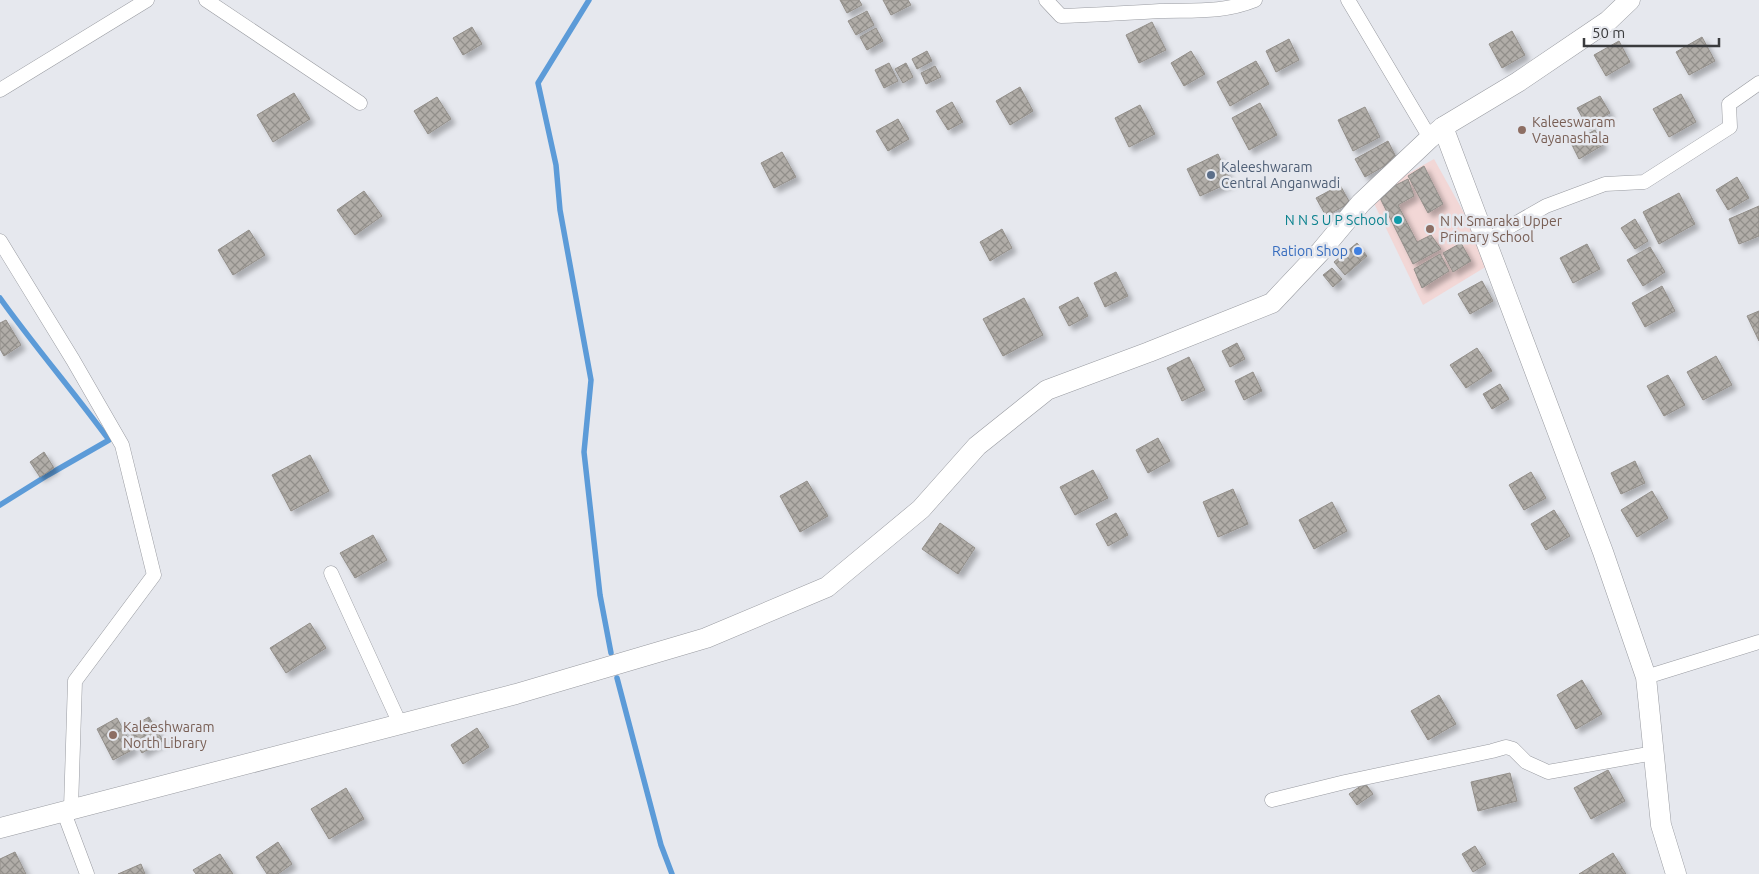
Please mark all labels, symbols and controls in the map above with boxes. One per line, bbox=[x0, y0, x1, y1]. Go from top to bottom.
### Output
scale bar bbox=[1584, 15, 1719, 47]
text: 50 m bbox=[1592, 24, 1625, 41]
place label: Kaleeswaram Vayanashala bbox=[1532, 114, 1616, 146]
marker: Kaleeswaram Vayanashala bbox=[1516, 124, 1528, 136]
place label: Kaleeshwaram Central Anganwadi bbox=[1221, 159, 1340, 191]
marker: Kaleeshwaram Central Anganwadi bbox=[1205, 169, 1217, 181]
place label: N N S U P School bbox=[1285, 212, 1388, 228]
place label: N N Smaraka Upper Primary School bbox=[1440, 213, 1563, 245]
marker: N N S U P School bbox=[1392, 214, 1404, 226]
marker: N N Smaraka Upper Primary School bbox=[1424, 223, 1436, 235]
place label: Ration Shop bbox=[1272, 243, 1348, 259]
marker: Ration Shop bbox=[1352, 245, 1364, 257]
place label: Kaleeshwaram North Library bbox=[123, 719, 215, 751]
marker: Kaleeshwaram North Library bbox=[107, 729, 119, 741]

